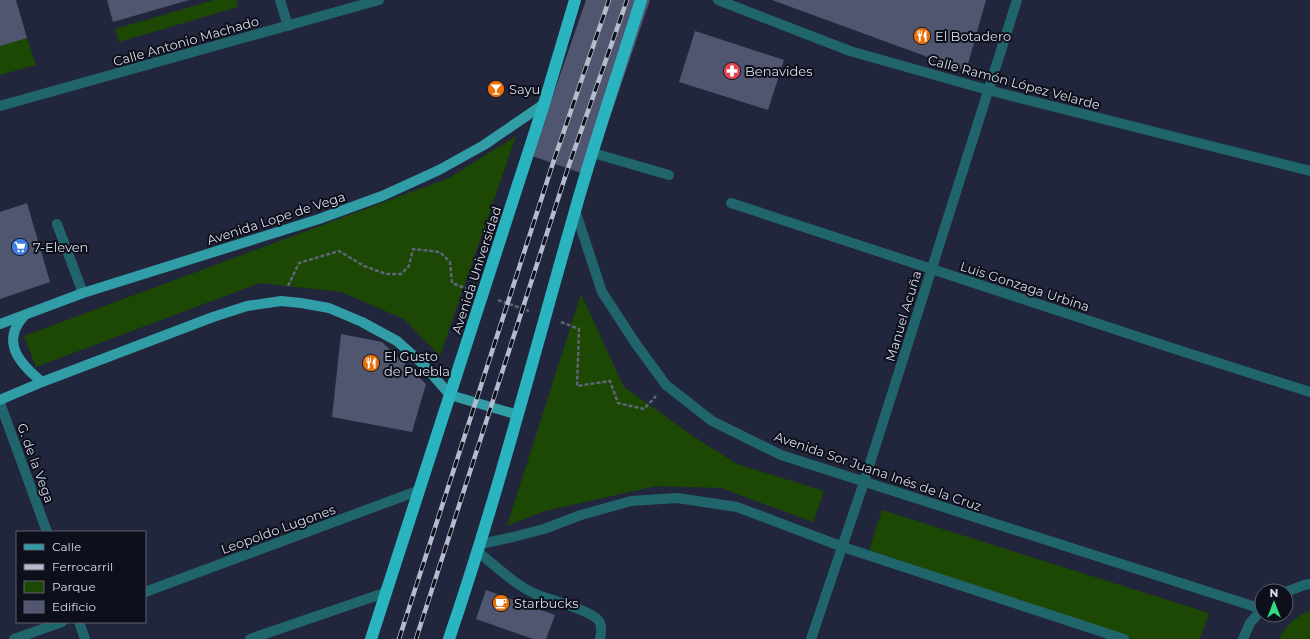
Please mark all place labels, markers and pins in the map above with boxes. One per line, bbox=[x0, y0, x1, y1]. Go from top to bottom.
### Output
restaurant icon: El Botadero bbox=[912, 26, 932, 46]
place label: El Botadero bbox=[935, 28, 1011, 44]
pharmacy icon: Benavides bbox=[722, 61, 742, 81]
place label: Benavides bbox=[745, 63, 813, 79]
bar icon: Sayu bbox=[486, 79, 506, 99]
place label: Sayu bbox=[509, 81, 540, 97]
supermarket icon: 7-Eleven bbox=[10, 237, 30, 257]
place label: 7-Eleven bbox=[33, 239, 88, 255]
place label: El Gusto de Puebla bbox=[384, 348, 450, 379]
restaurant icon: El Gusto de Puebla bbox=[361, 353, 381, 373]
cafe icon: Starbucks bbox=[491, 593, 511, 613]
place label: Starbucks bbox=[514, 595, 578, 611]

